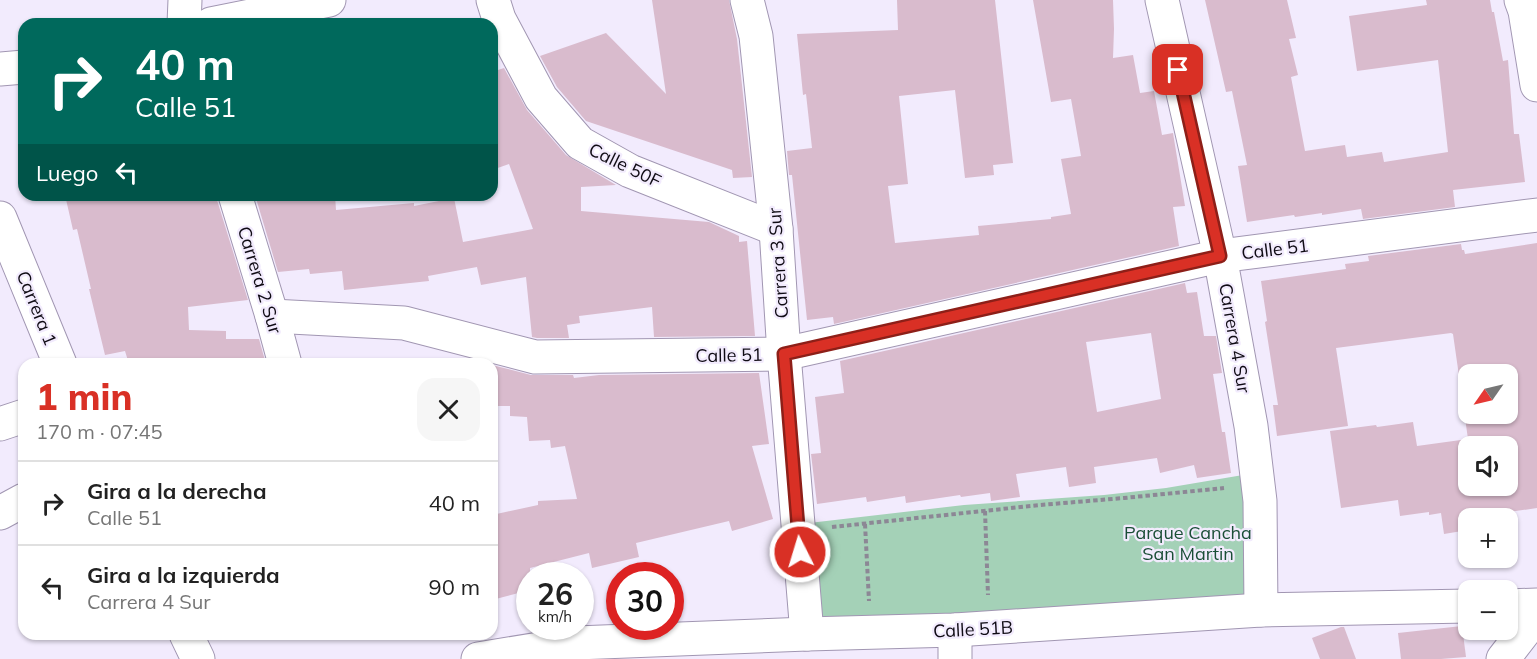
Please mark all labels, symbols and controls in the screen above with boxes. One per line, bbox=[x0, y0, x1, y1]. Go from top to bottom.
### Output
text: 40 m bbox=[135, 38, 235, 91]
icon: right bbox=[36, 42, 114, 120]
pin bbox=[1152, 44, 1203, 95]
icon: arrive bbox=[1161, 53, 1194, 86]
text: Calle 51 bbox=[135, 90, 236, 124]
street label: Calle 50F bbox=[585, 138, 665, 192]
icon: left bbox=[110, 156, 143, 189]
text: Luego bbox=[36, 159, 98, 187]
street label: Carrera 3 Sur bbox=[763, 206, 793, 319]
street label: Carrera 2 Sur bbox=[233, 223, 287, 337]
street label: Calle 51 bbox=[1240, 233, 1310, 265]
street label: Carrera 1 bbox=[12, 267, 62, 349]
street label: Carrera 4 Sur bbox=[1214, 281, 1256, 395]
street label: Calle 51 bbox=[695, 343, 763, 367]
north arrow bbox=[1458, 364, 1518, 424]
map controls bbox=[1458, 364, 1518, 640]
text: 1 min bbox=[36, 374, 132, 419]
button: close bbox=[417, 378, 480, 441]
text: 170 m · 07:45 bbox=[36, 419, 162, 444]
button: sound bbox=[1458, 436, 1518, 496]
text: Gira a la derecha bbox=[87, 477, 267, 505]
icon: right bbox=[36, 487, 69, 520]
text: 40 m bbox=[429, 489, 480, 517]
text: Calle 51 bbox=[87, 505, 162, 530]
button: + bbox=[1458, 508, 1518, 568]
position arrow bbox=[768, 520, 832, 584]
park label: Parque Cancha San Martin bbox=[1124, 521, 1252, 565]
text: Gira a la izquierda bbox=[87, 561, 280, 589]
speed limit sign: 30 bbox=[606, 562, 684, 640]
icon: left bbox=[36, 571, 69, 604]
text: 90 m bbox=[429, 573, 480, 601]
text: 26 bbox=[537, 575, 573, 613]
button: − bbox=[1458, 580, 1518, 640]
text: Carrera 4 Sur bbox=[87, 589, 210, 614]
text: km/h bbox=[538, 607, 572, 626]
street label: Calle 51B bbox=[933, 615, 1013, 643]

